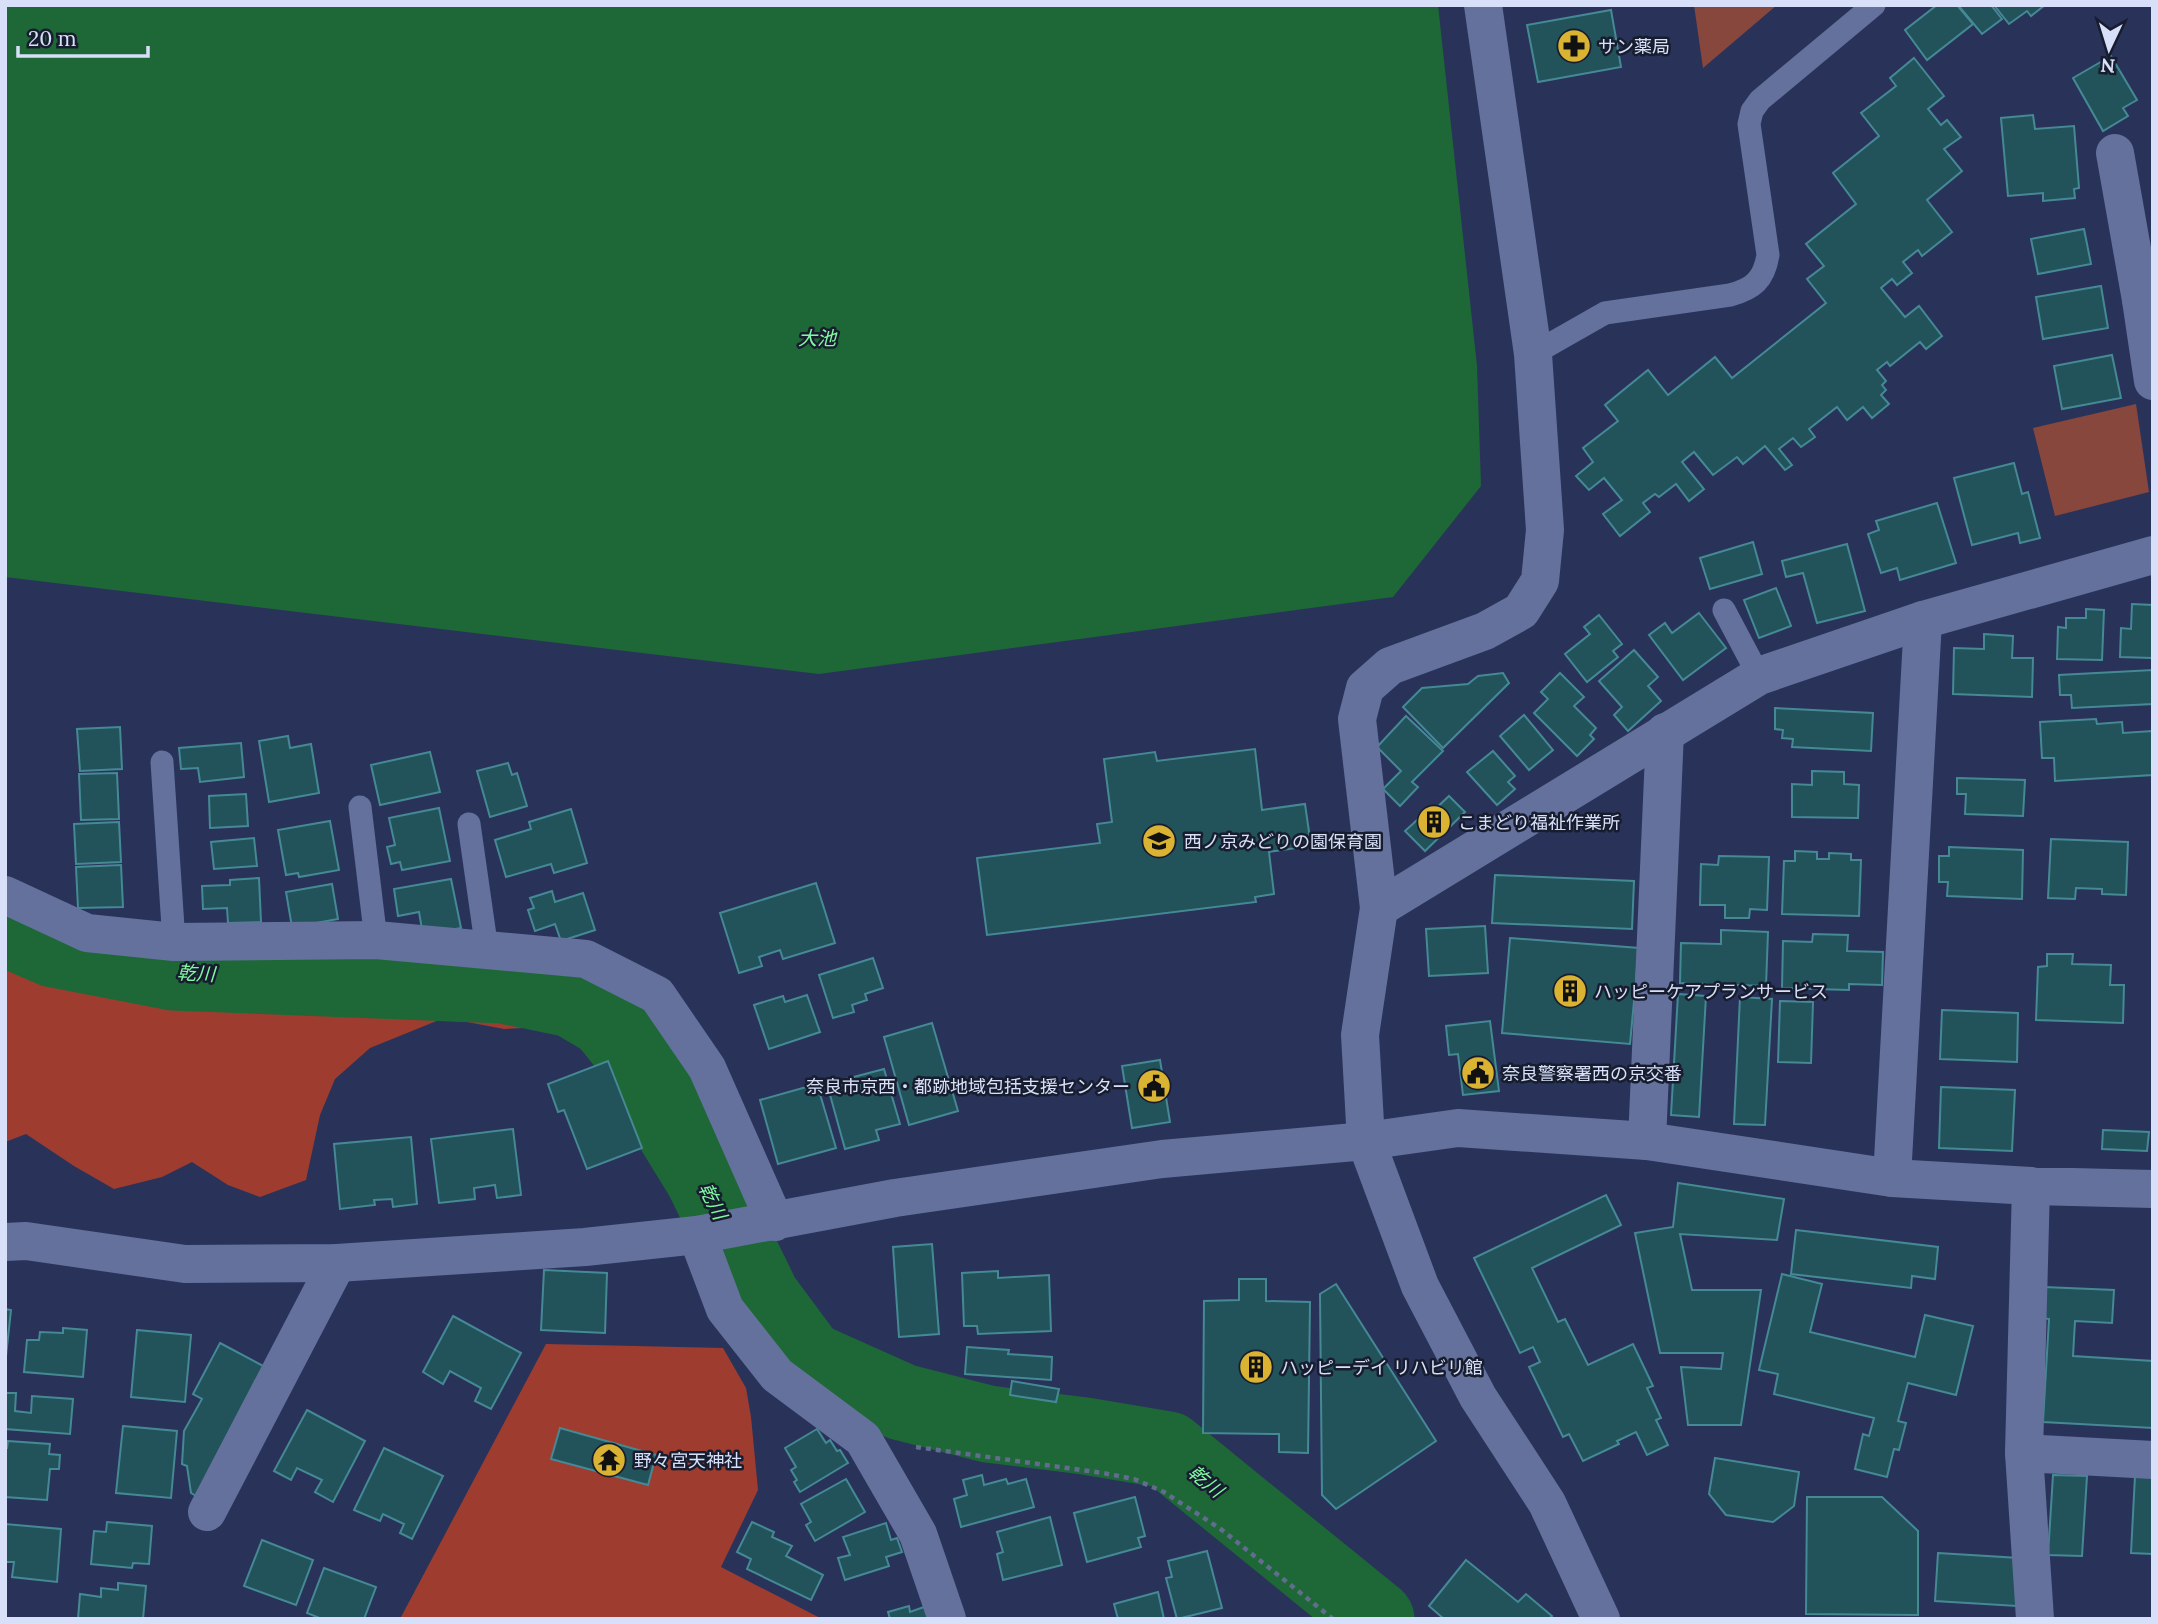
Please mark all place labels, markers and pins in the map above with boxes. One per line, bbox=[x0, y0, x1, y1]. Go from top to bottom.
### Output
pharmacy icon: サン薬局 bbox=[1555, 27, 1593, 65]
place label: サン薬局 bbox=[1598, 35, 1670, 58]
building icon: こまどり福祉作業所 bbox=[1415, 803, 1453, 841]
place label: こまどり福祉作業所 bbox=[1458, 811, 1620, 834]
school or university icon: 西ノ京みどりの園保育園 bbox=[1140, 822, 1178, 860]
place label: 西ノ京みどりの園保育園 bbox=[1184, 830, 1382, 853]
building icon: ハッピーケアプランサービス bbox=[1551, 972, 1589, 1010]
place label: ハッピーケアプランサービス bbox=[1594, 980, 1828, 1003]
public building icon: 奈良警察署西の京交番 bbox=[1459, 1054, 1497, 1092]
place label: 奈良警察署西の京交番 bbox=[1502, 1062, 1682, 1085]
public building icon: 奈良市京西・都跡地域包括支援センター bbox=[1135, 1067, 1173, 1105]
place label: 奈良市京西・都跡地域包括支援センター bbox=[806, 1075, 1130, 1098]
building icon: ハッピーデイ リハビリ館 bbox=[1237, 1348, 1275, 1386]
place label: ハッピーデイ リハビリ館 bbox=[1280, 1356, 1483, 1379]
temple icon: 野々宮天神社 bbox=[590, 1441, 628, 1479]
place label: 野々宮天神社 bbox=[634, 1449, 742, 1472]

